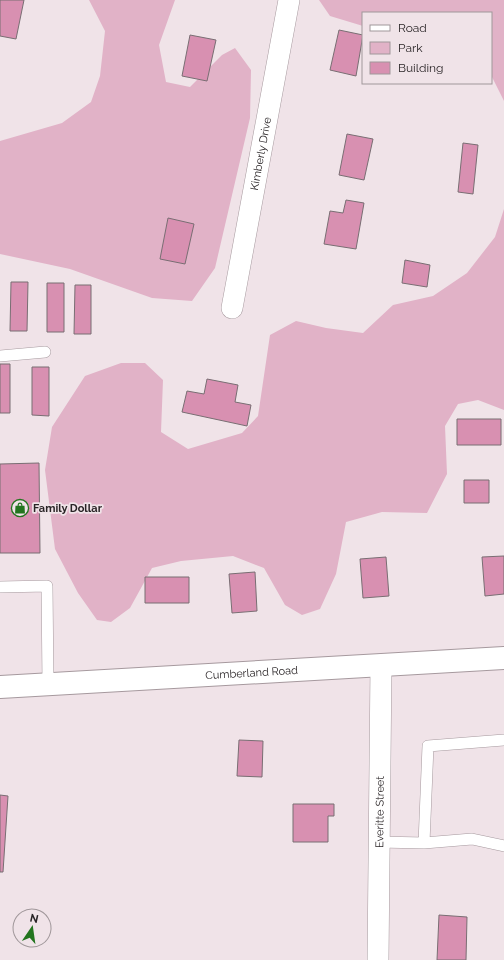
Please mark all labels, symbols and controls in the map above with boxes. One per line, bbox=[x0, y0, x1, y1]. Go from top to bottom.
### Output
legend bbox=[362, 12, 492, 84]
text: Road bbox=[398, 21, 427, 35]
text: Park bbox=[398, 41, 423, 55]
text: Building bbox=[398, 61, 444, 75]
street label: Kimberly Drive bbox=[248, 115, 274, 191]
shop icon: Family Dollar bbox=[10, 498, 30, 518]
place label: Family Dollar bbox=[33, 502, 103, 515]
street label: Cumberland Road bbox=[205, 664, 298, 682]
street label: Everitte Street bbox=[373, 776, 387, 848]
north arrow bbox=[12, 908, 52, 948]
text: N bbox=[29, 911, 40, 926]

